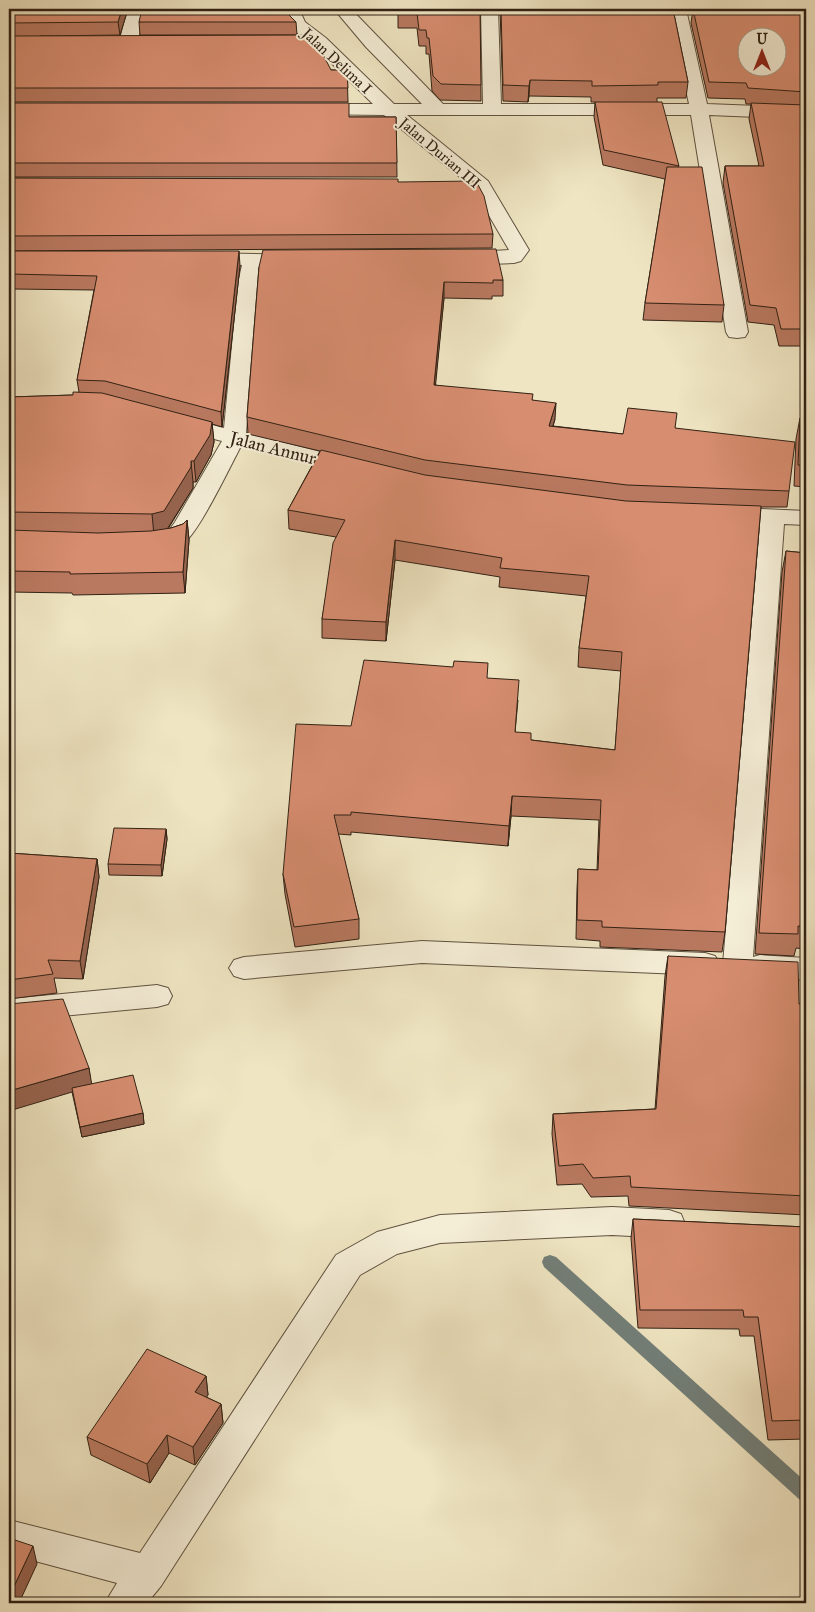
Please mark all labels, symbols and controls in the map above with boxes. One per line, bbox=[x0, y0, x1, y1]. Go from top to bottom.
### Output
street label: Jalan Delima I bbox=[296, 23, 376, 99]
north arrow bbox=[738, 28, 788, 78]
text: U bbox=[756, 31, 768, 48]
street label: Jalan Durian III bbox=[394, 113, 484, 193]
street label: Jalan Annur bbox=[225, 426, 319, 470]

